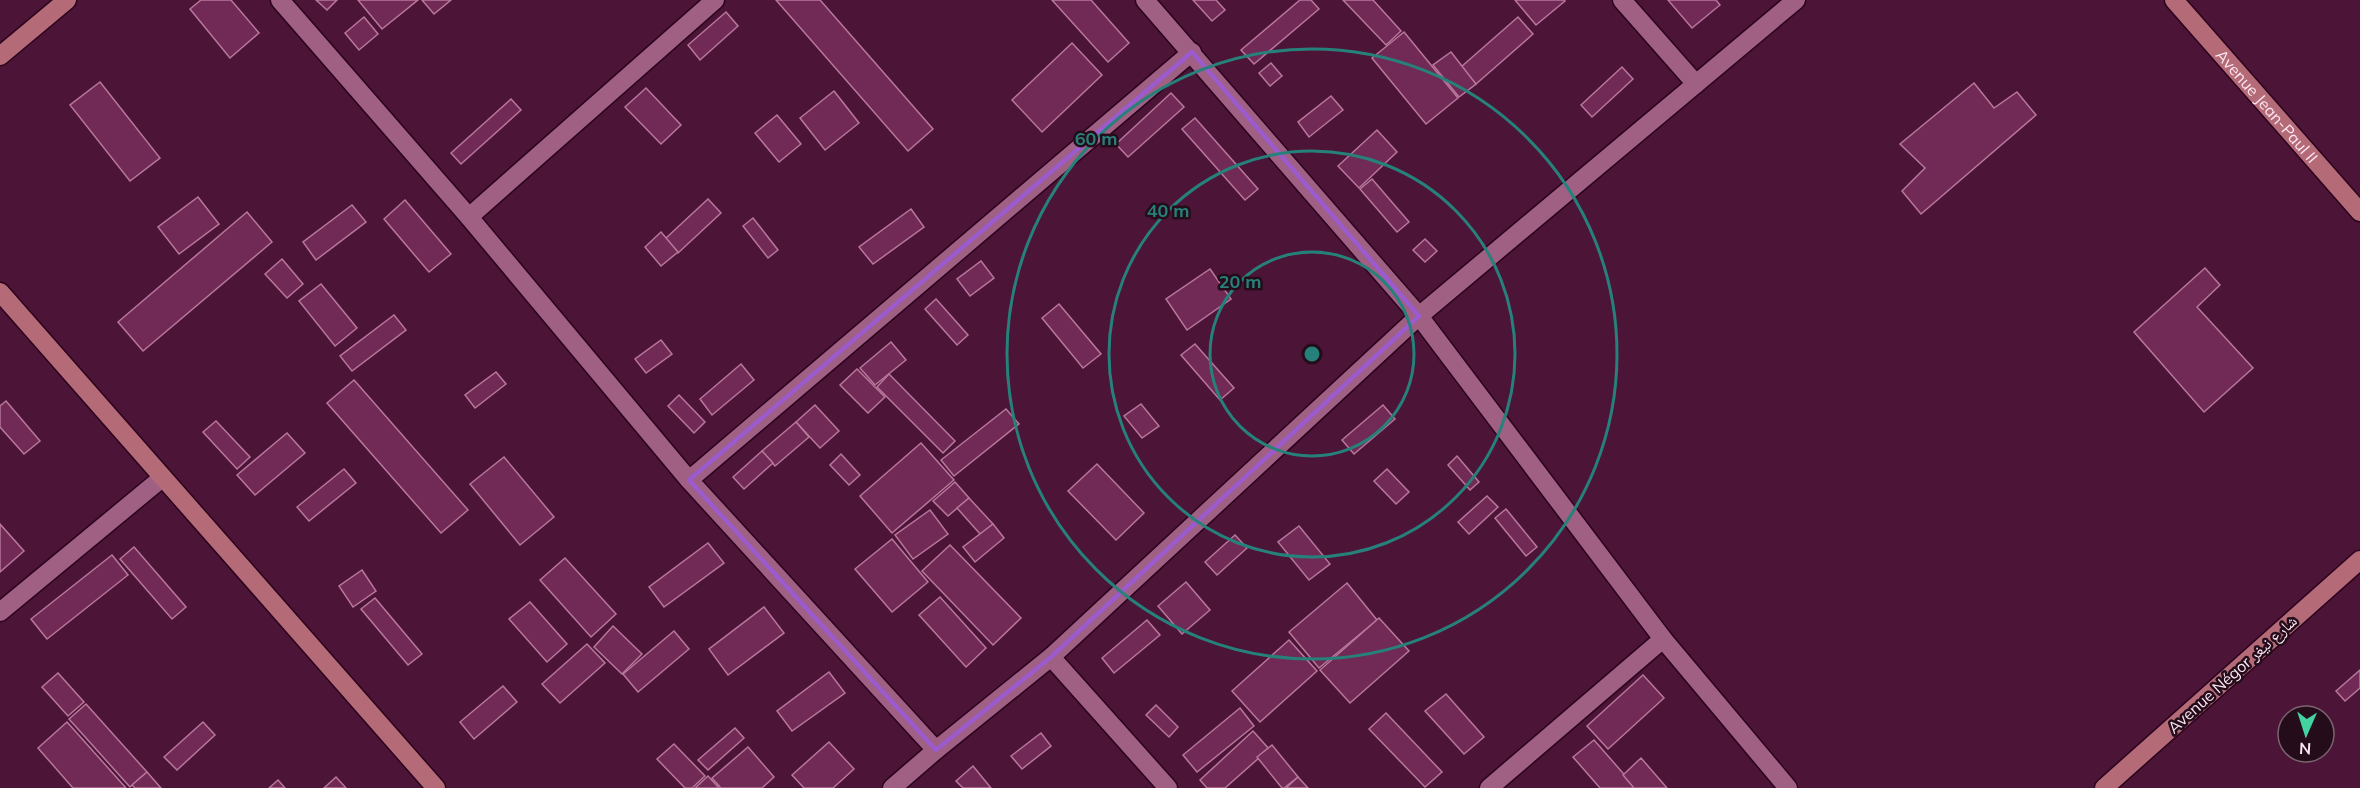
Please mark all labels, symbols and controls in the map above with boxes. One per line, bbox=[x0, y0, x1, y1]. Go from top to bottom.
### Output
street label: Avenue Jean-Paul II bbox=[2212, 45, 2322, 167]
text: 60 m bbox=[1075, 127, 1117, 150]
text: 40 m bbox=[1147, 199, 1189, 222]
text: 20 m bbox=[1219, 270, 1261, 293]
centre of rings bbox=[1302, 344, 1322, 364]
street label: Avenue Négor شارع نيغر bbox=[2163, 611, 2301, 738]
north arrow bbox=[2276, 704, 2336, 764]
text: N bbox=[2299, 739, 2312, 759]

